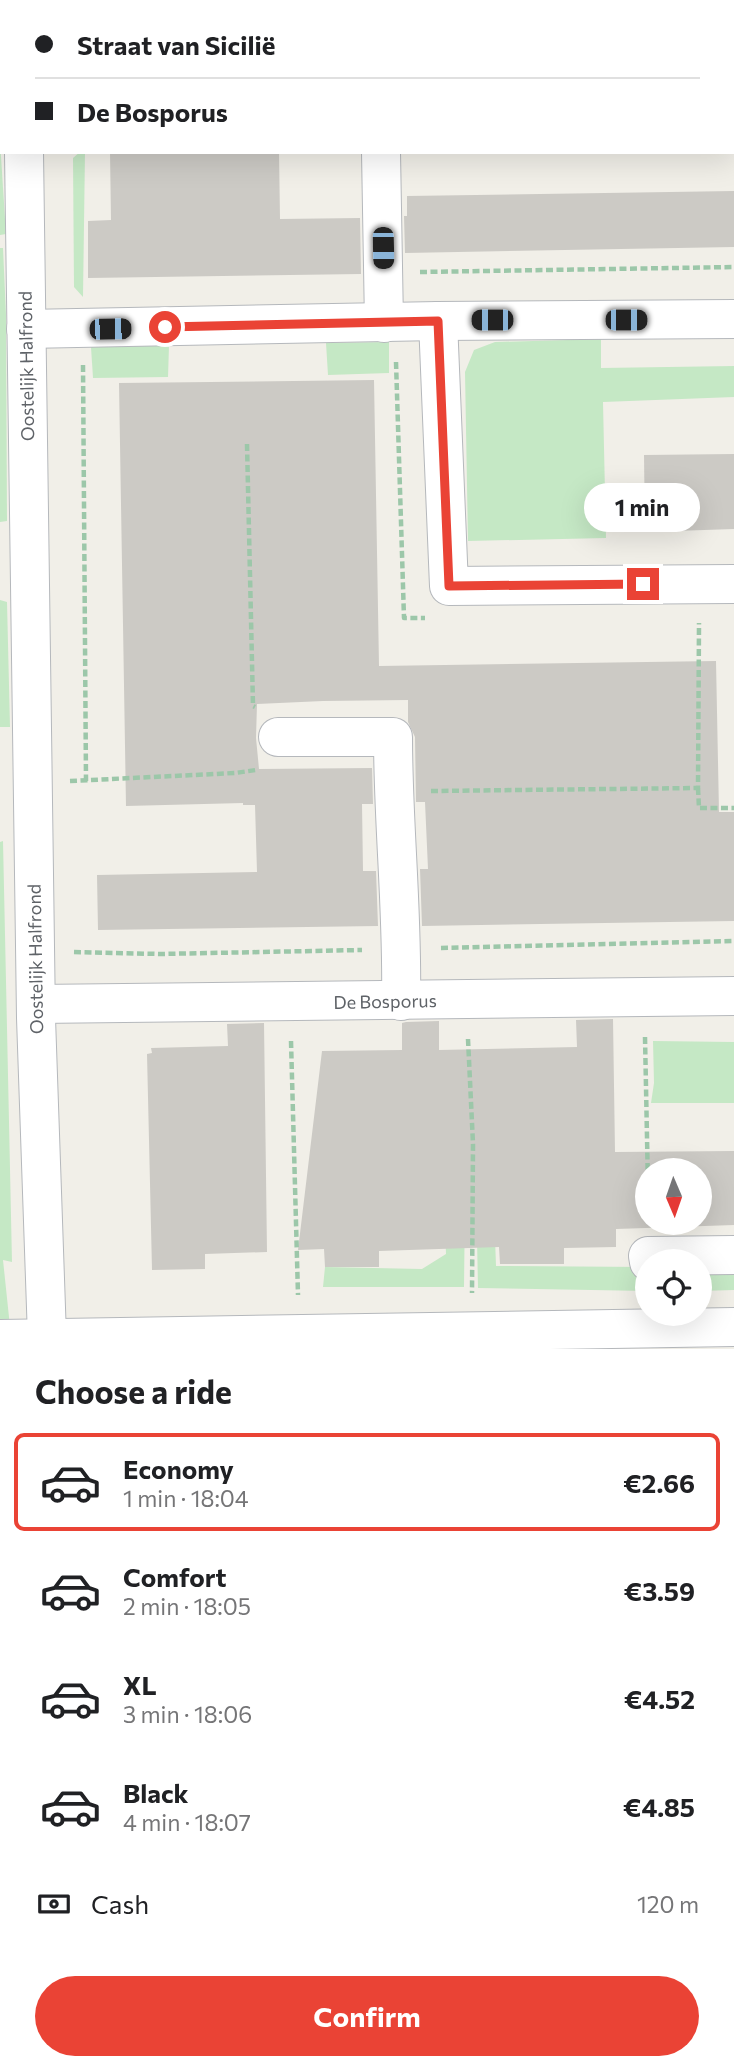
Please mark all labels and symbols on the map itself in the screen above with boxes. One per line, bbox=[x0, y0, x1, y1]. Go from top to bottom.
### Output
car bbox=[373, 227, 394, 269]
street label: Oostelijk Halfrond bbox=[14, 291, 38, 441]
car bbox=[472, 310, 514, 331]
car bbox=[606, 310, 648, 331]
route start bbox=[149, 311, 181, 343]
car bbox=[89, 318, 132, 340]
callout: 1 min bbox=[585, 482, 701, 532]
route end bbox=[627, 568, 659, 600]
street label: Oostelijk Halfrond bbox=[23, 884, 47, 1034]
street label: De Bosporus bbox=[333, 989, 437, 1013]
north arrow bbox=[635, 1158, 712, 1236]

